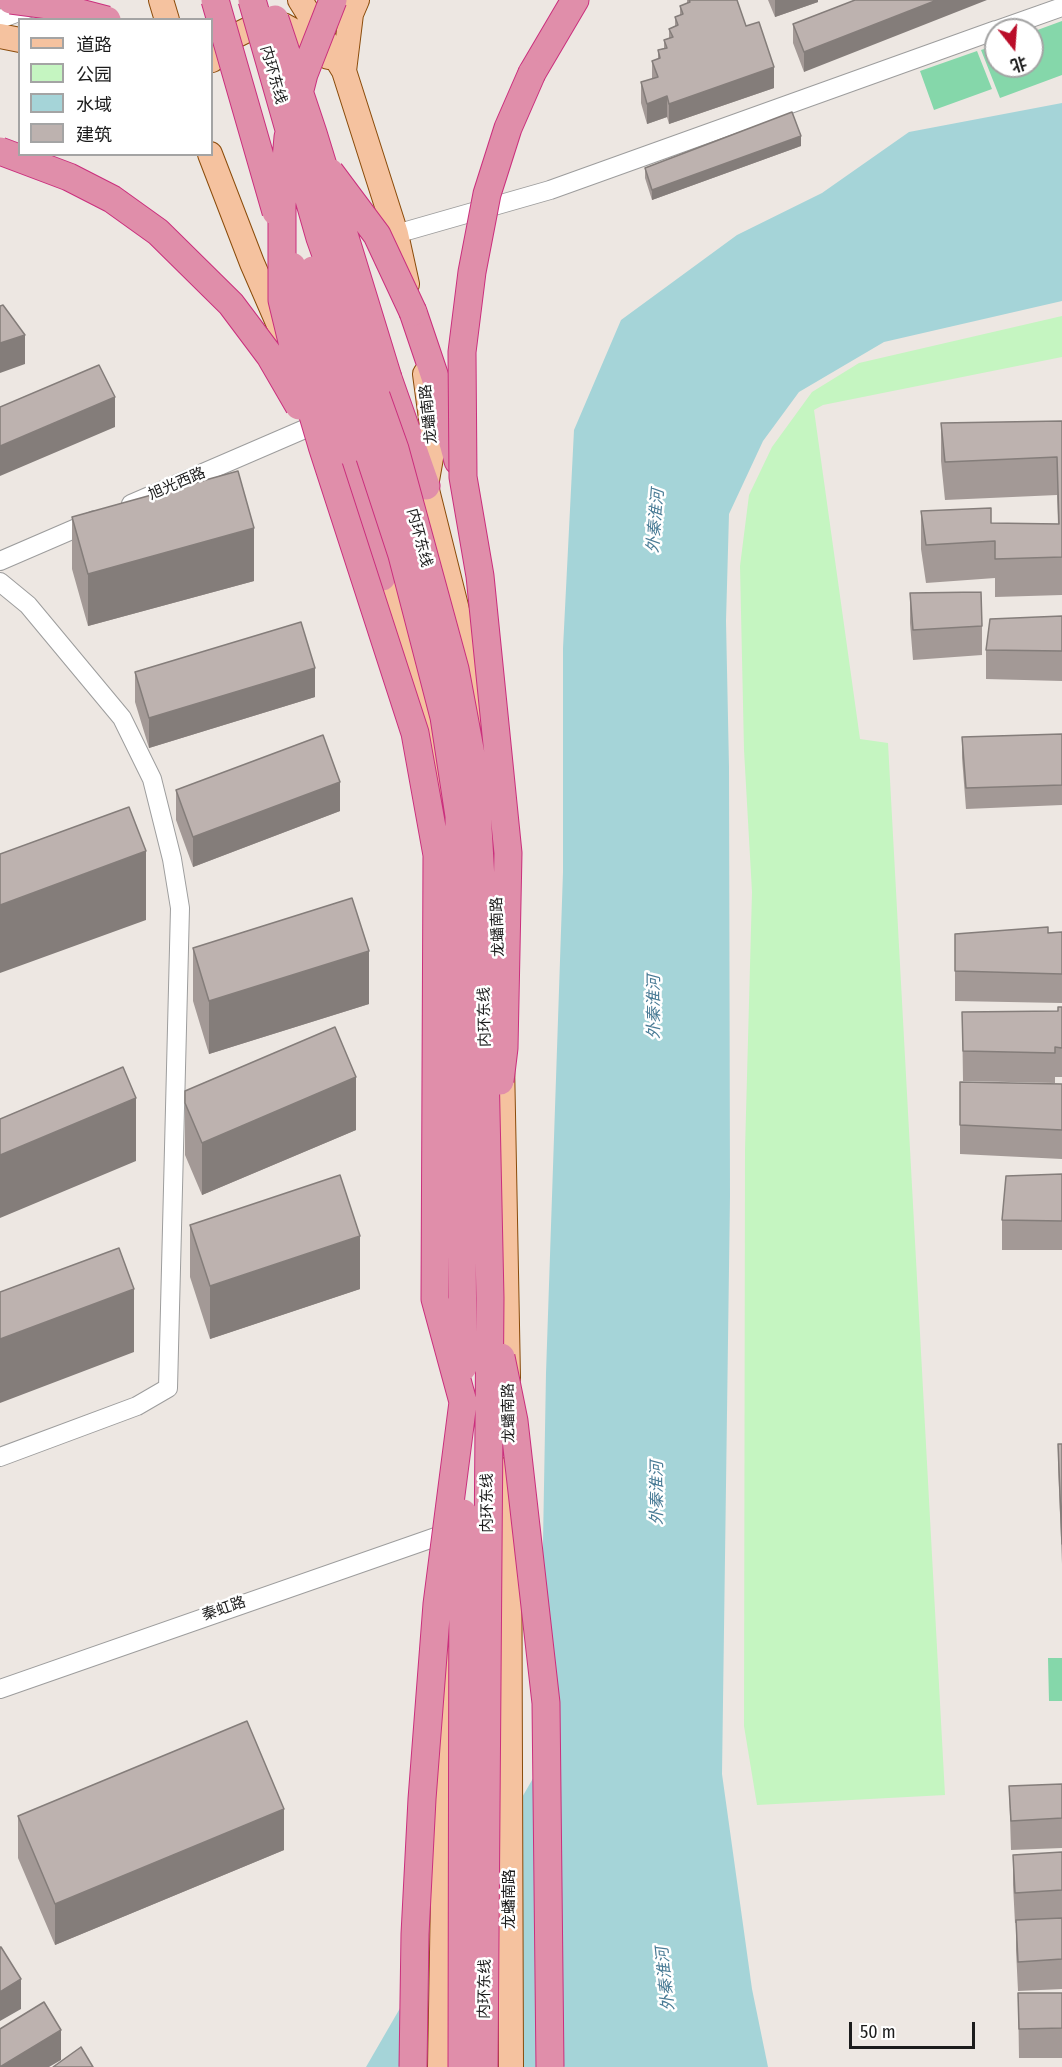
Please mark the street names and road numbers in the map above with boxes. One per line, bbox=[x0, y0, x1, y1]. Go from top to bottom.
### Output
street label: 内环东线 bbox=[256, 44, 290, 106]
street label: 龙蟠南路 bbox=[417, 383, 441, 445]
street label: 旭光西路 bbox=[146, 464, 208, 504]
street label: 内环东线 bbox=[403, 507, 435, 569]
street label: 龙蟠南路 bbox=[488, 897, 508, 957]
street label: 内环东线 bbox=[475, 987, 495, 1047]
street label: 龙蟠南路 bbox=[499, 1383, 519, 1443]
street label: 内环东线 bbox=[479, 1473, 497, 1533]
street label: 秦虹路 bbox=[200, 1593, 248, 1625]
street label: 龙蟠南路 bbox=[501, 1869, 519, 1929]
street label: 内环东线 bbox=[475, 1959, 495, 2019]

